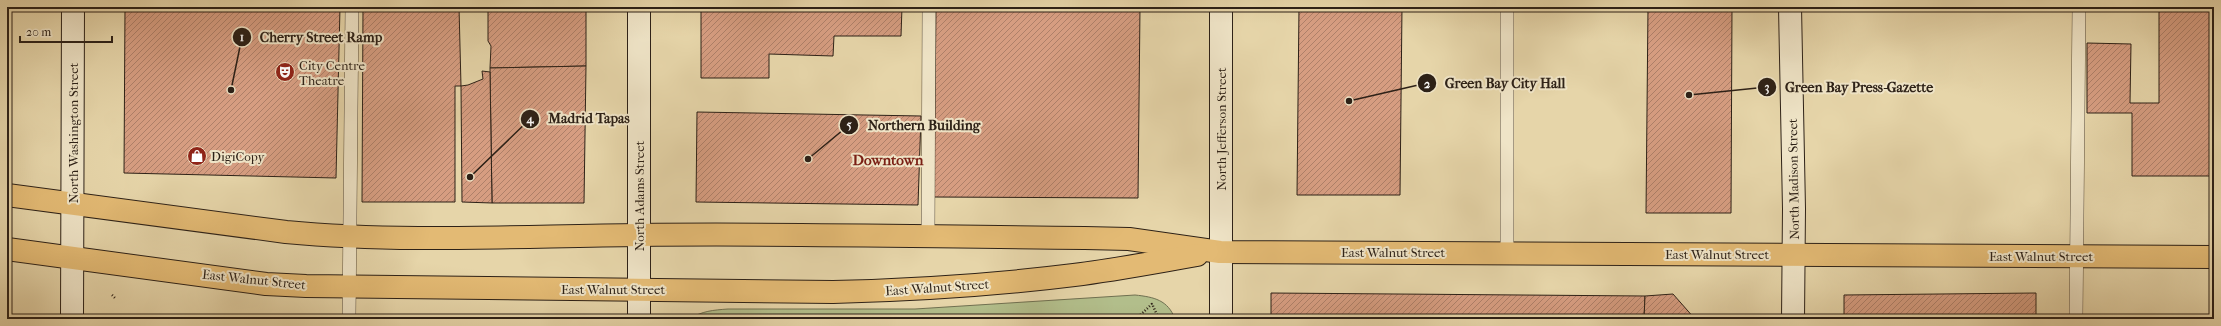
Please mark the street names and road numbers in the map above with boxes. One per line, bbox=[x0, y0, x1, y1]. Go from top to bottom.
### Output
street label: North Washington Street bbox=[66, 62, 81, 203]
street label: North Jefferson Street bbox=[1214, 67, 1229, 191]
street label: North Madison Street bbox=[1785, 118, 1802, 240]
street label: North Adams Street bbox=[632, 140, 647, 251]
street label: East Walnut Street bbox=[1341, 245, 1445, 260]
street label: East Walnut Street bbox=[1665, 247, 1769, 262]
street label: East Walnut Street bbox=[1989, 249, 2093, 264]
street label: East Walnut Street bbox=[201, 267, 307, 292]
street label: East Walnut Street bbox=[885, 276, 990, 299]
street label: East Walnut Street bbox=[561, 282, 665, 297]

